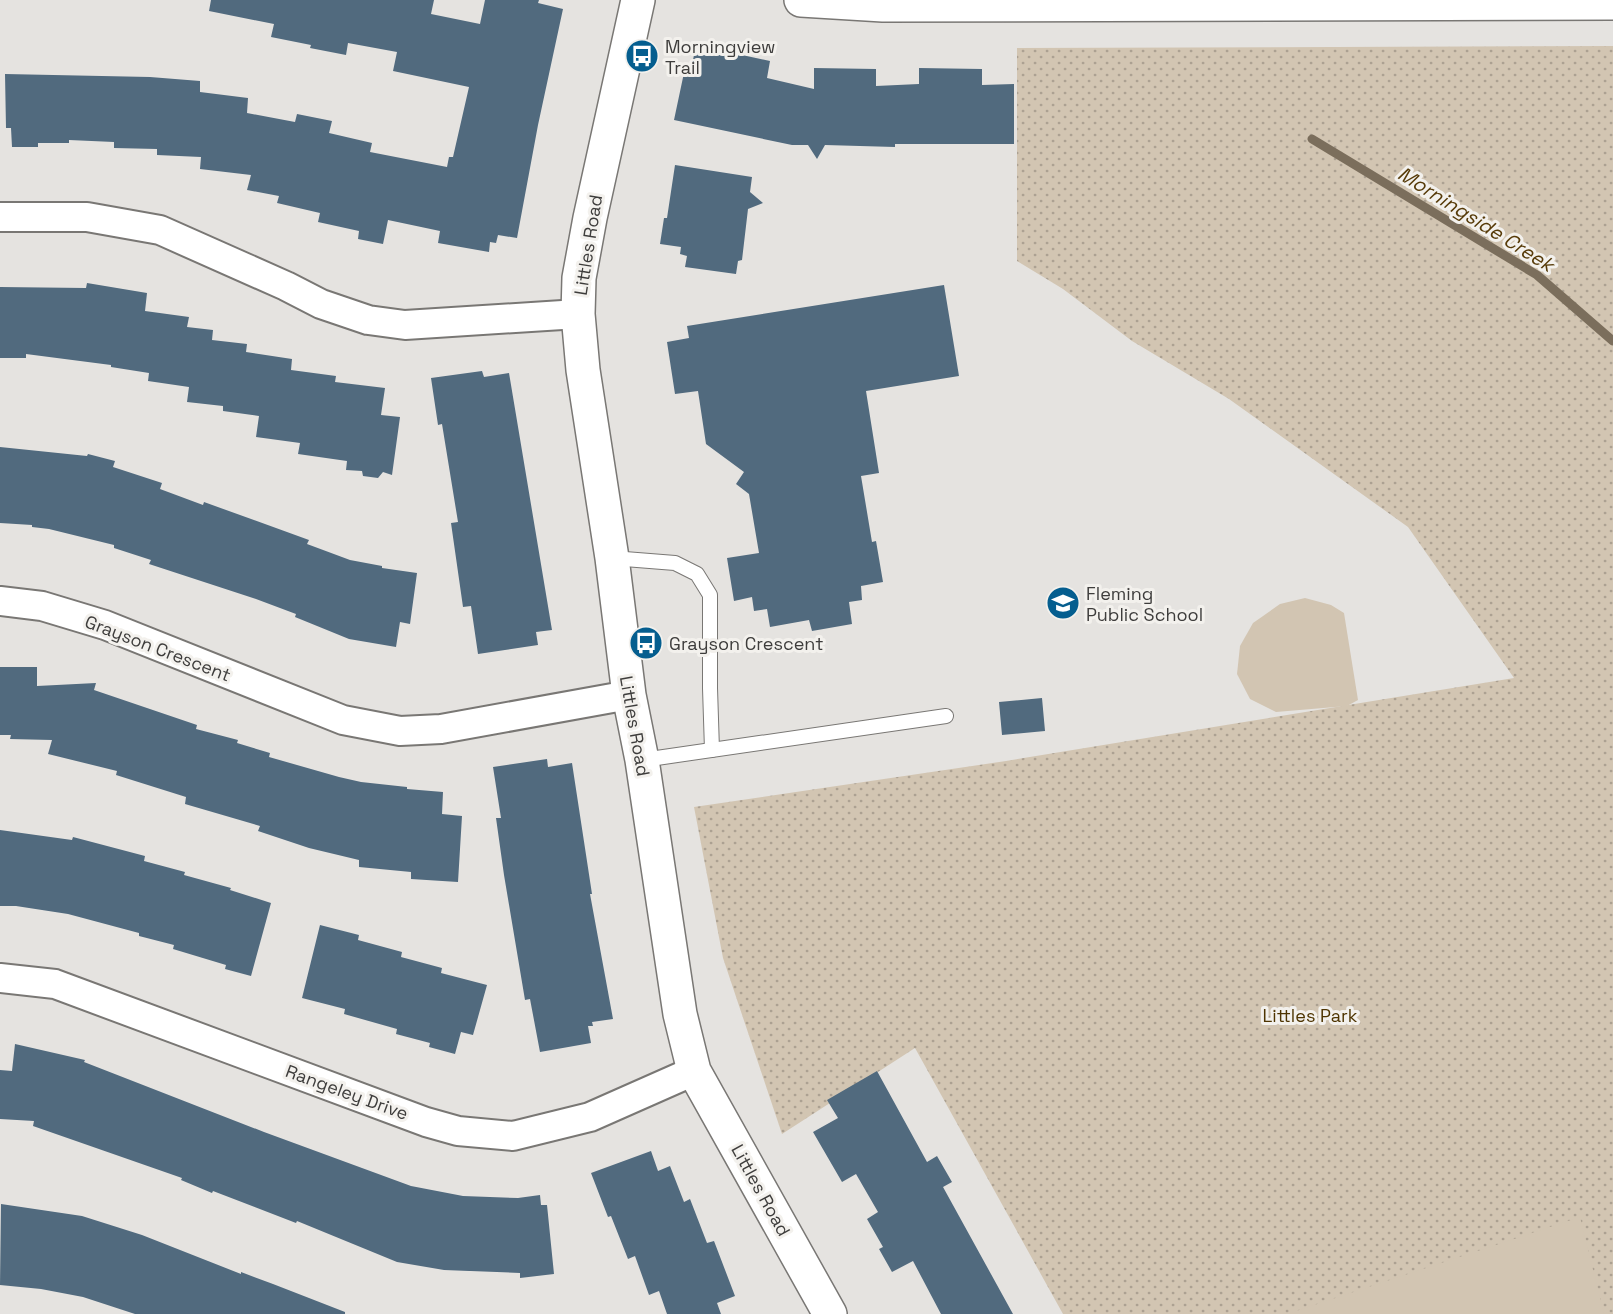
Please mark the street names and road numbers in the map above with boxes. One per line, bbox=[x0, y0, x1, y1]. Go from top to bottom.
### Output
street label: Littles Road bbox=[569, 193, 607, 297]
street label: Grayson Crescent bbox=[82, 610, 234, 686]
street label: Littles Road bbox=[615, 674, 655, 778]
street label: Rangeley Drive bbox=[283, 1059, 411, 1125]
street label: Littles Road bbox=[726, 1140, 796, 1240]

